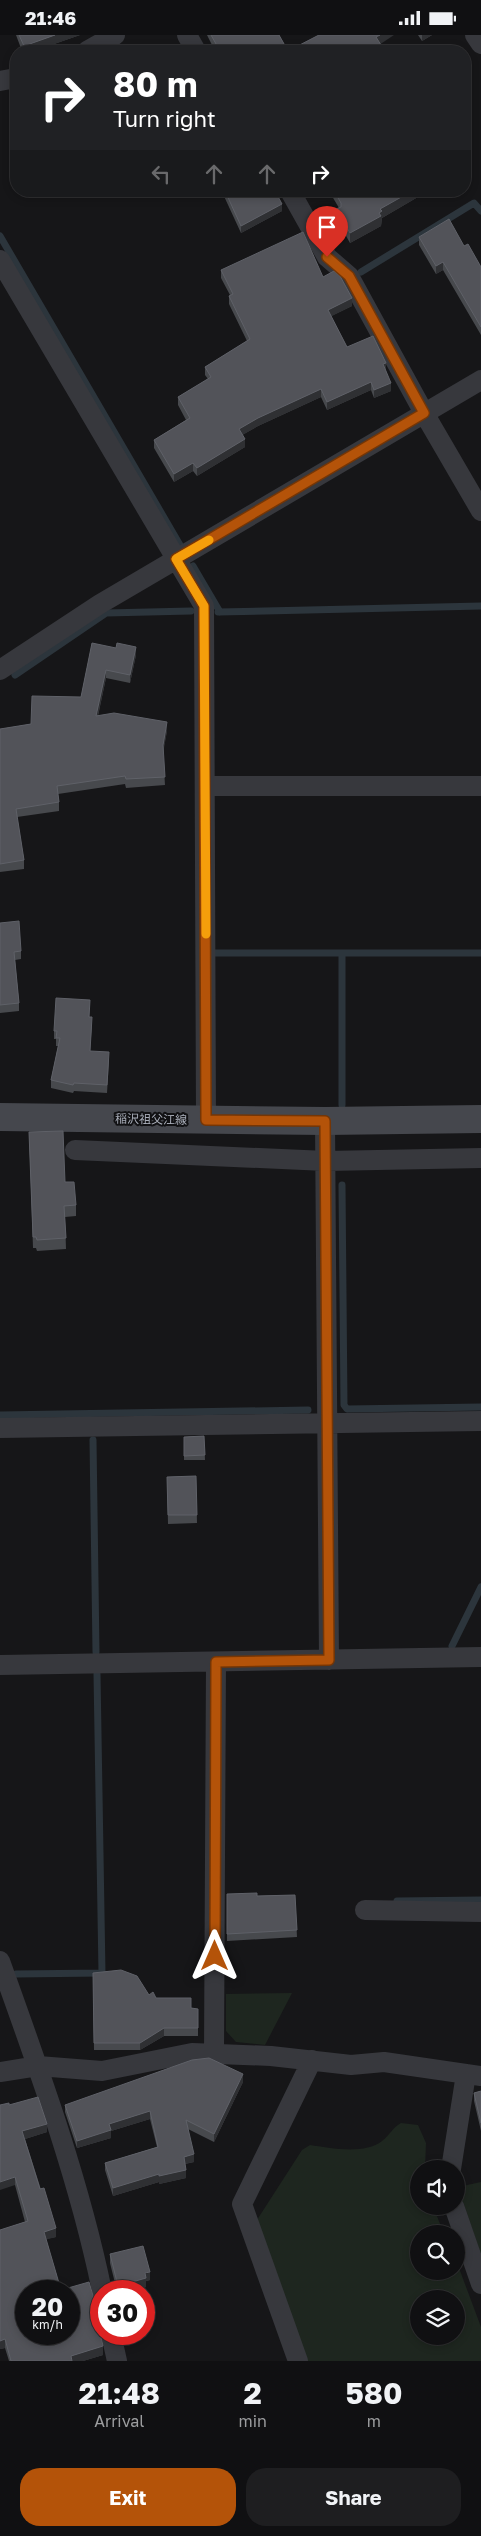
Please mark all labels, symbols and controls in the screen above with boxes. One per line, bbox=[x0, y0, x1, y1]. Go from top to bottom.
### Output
text: 21:46 bbox=[25, 6, 76, 29]
text: 80 m bbox=[113, 63, 198, 105]
icon: right bbox=[30, 65, 95, 130]
text: Turn right bbox=[113, 105, 216, 132]
icon: left bbox=[147, 160, 175, 188]
icon: ahead bbox=[200, 160, 228, 188]
icon: ahead bbox=[253, 160, 281, 188]
icon: right bbox=[306, 160, 334, 188]
pin bbox=[306, 206, 348, 257]
icon: arrive bbox=[313, 213, 341, 241]
street label: 稲沢祖父江線 bbox=[115, 1111, 187, 1127]
position arrow bbox=[188, 1929, 240, 1981]
map controls bbox=[410, 2160, 465, 2345]
button: sound bbox=[410, 2160, 465, 2215]
button: search bbox=[410, 2225, 465, 2280]
speed limit sign: 30 bbox=[90, 2280, 155, 2345]
button: layers bbox=[410, 2290, 465, 2345]
text: 20 bbox=[32, 2291, 63, 2322]
text: km/h bbox=[32, 2317, 63, 2332]
text: 21:48 bbox=[79, 2375, 160, 2411]
text: 2 bbox=[243, 2375, 262, 2411]
text: 580 bbox=[345, 2375, 402, 2411]
text: Arrival bbox=[94, 2411, 144, 2431]
text: min bbox=[239, 2411, 267, 2431]
text: m bbox=[367, 2411, 381, 2431]
button: Exit bbox=[20, 2468, 236, 2526]
button: Share bbox=[246, 2468, 461, 2526]

